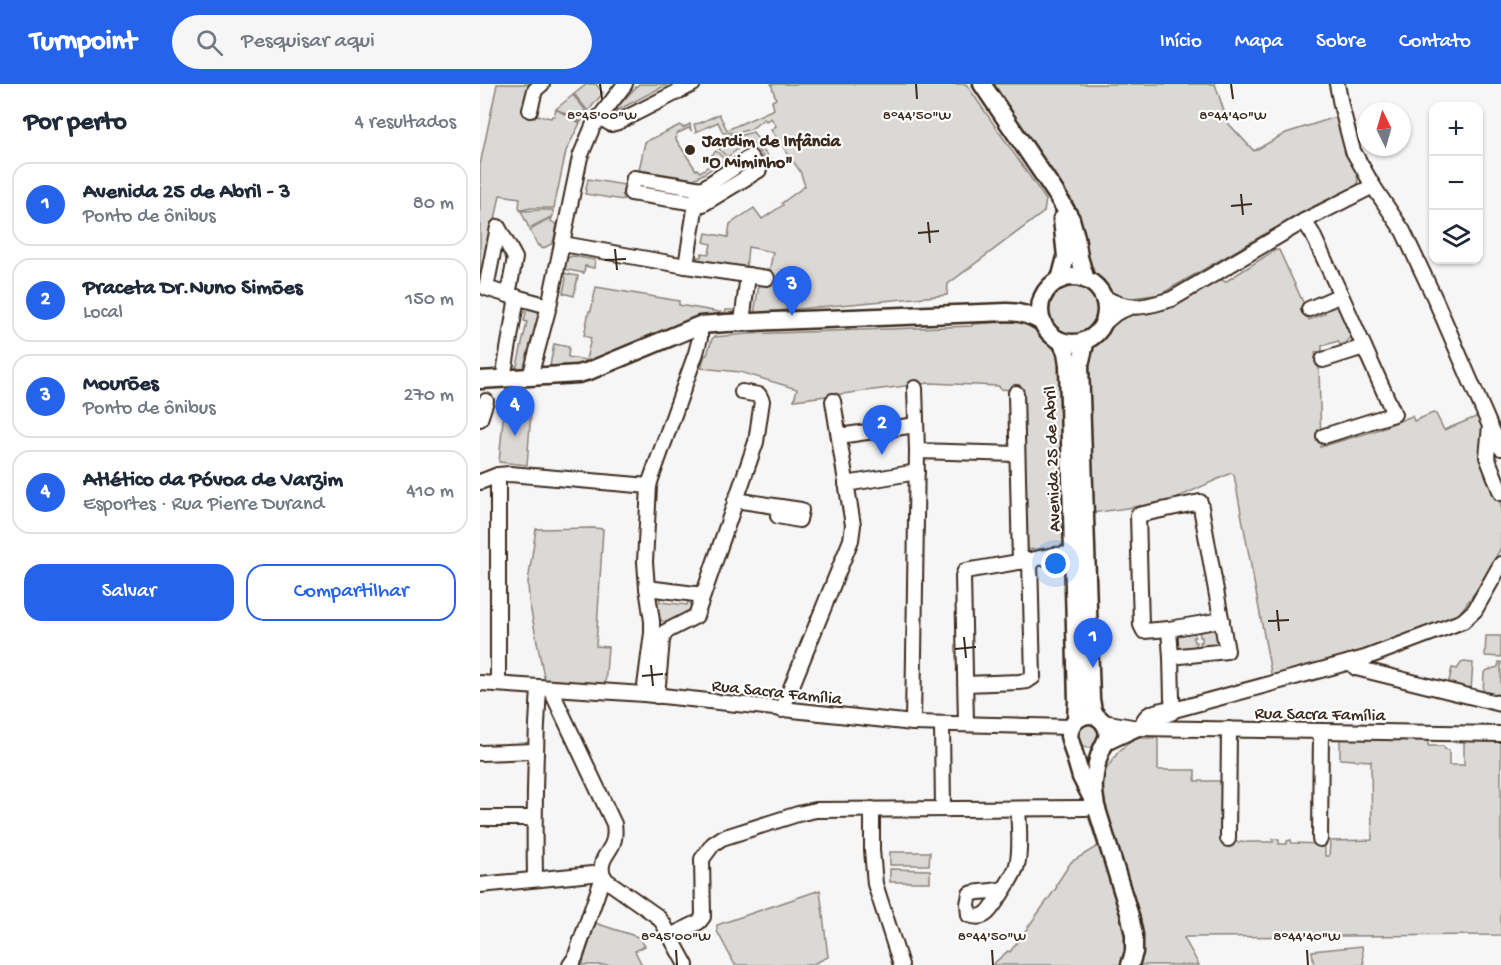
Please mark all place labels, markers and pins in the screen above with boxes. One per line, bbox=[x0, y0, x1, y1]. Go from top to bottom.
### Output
place label: Jardim de Infância "O Miminho" bbox=[701, 132, 841, 174]
marker: Jardim de Infância "O Miminho" bbox=[683, 143, 697, 157]
pin: 3 bbox=[772, 266, 812, 316]
pin: 4 bbox=[495, 386, 534, 436]
pin: 2 bbox=[862, 406, 902, 455]
pin: 1 bbox=[1074, 618, 1112, 668]

